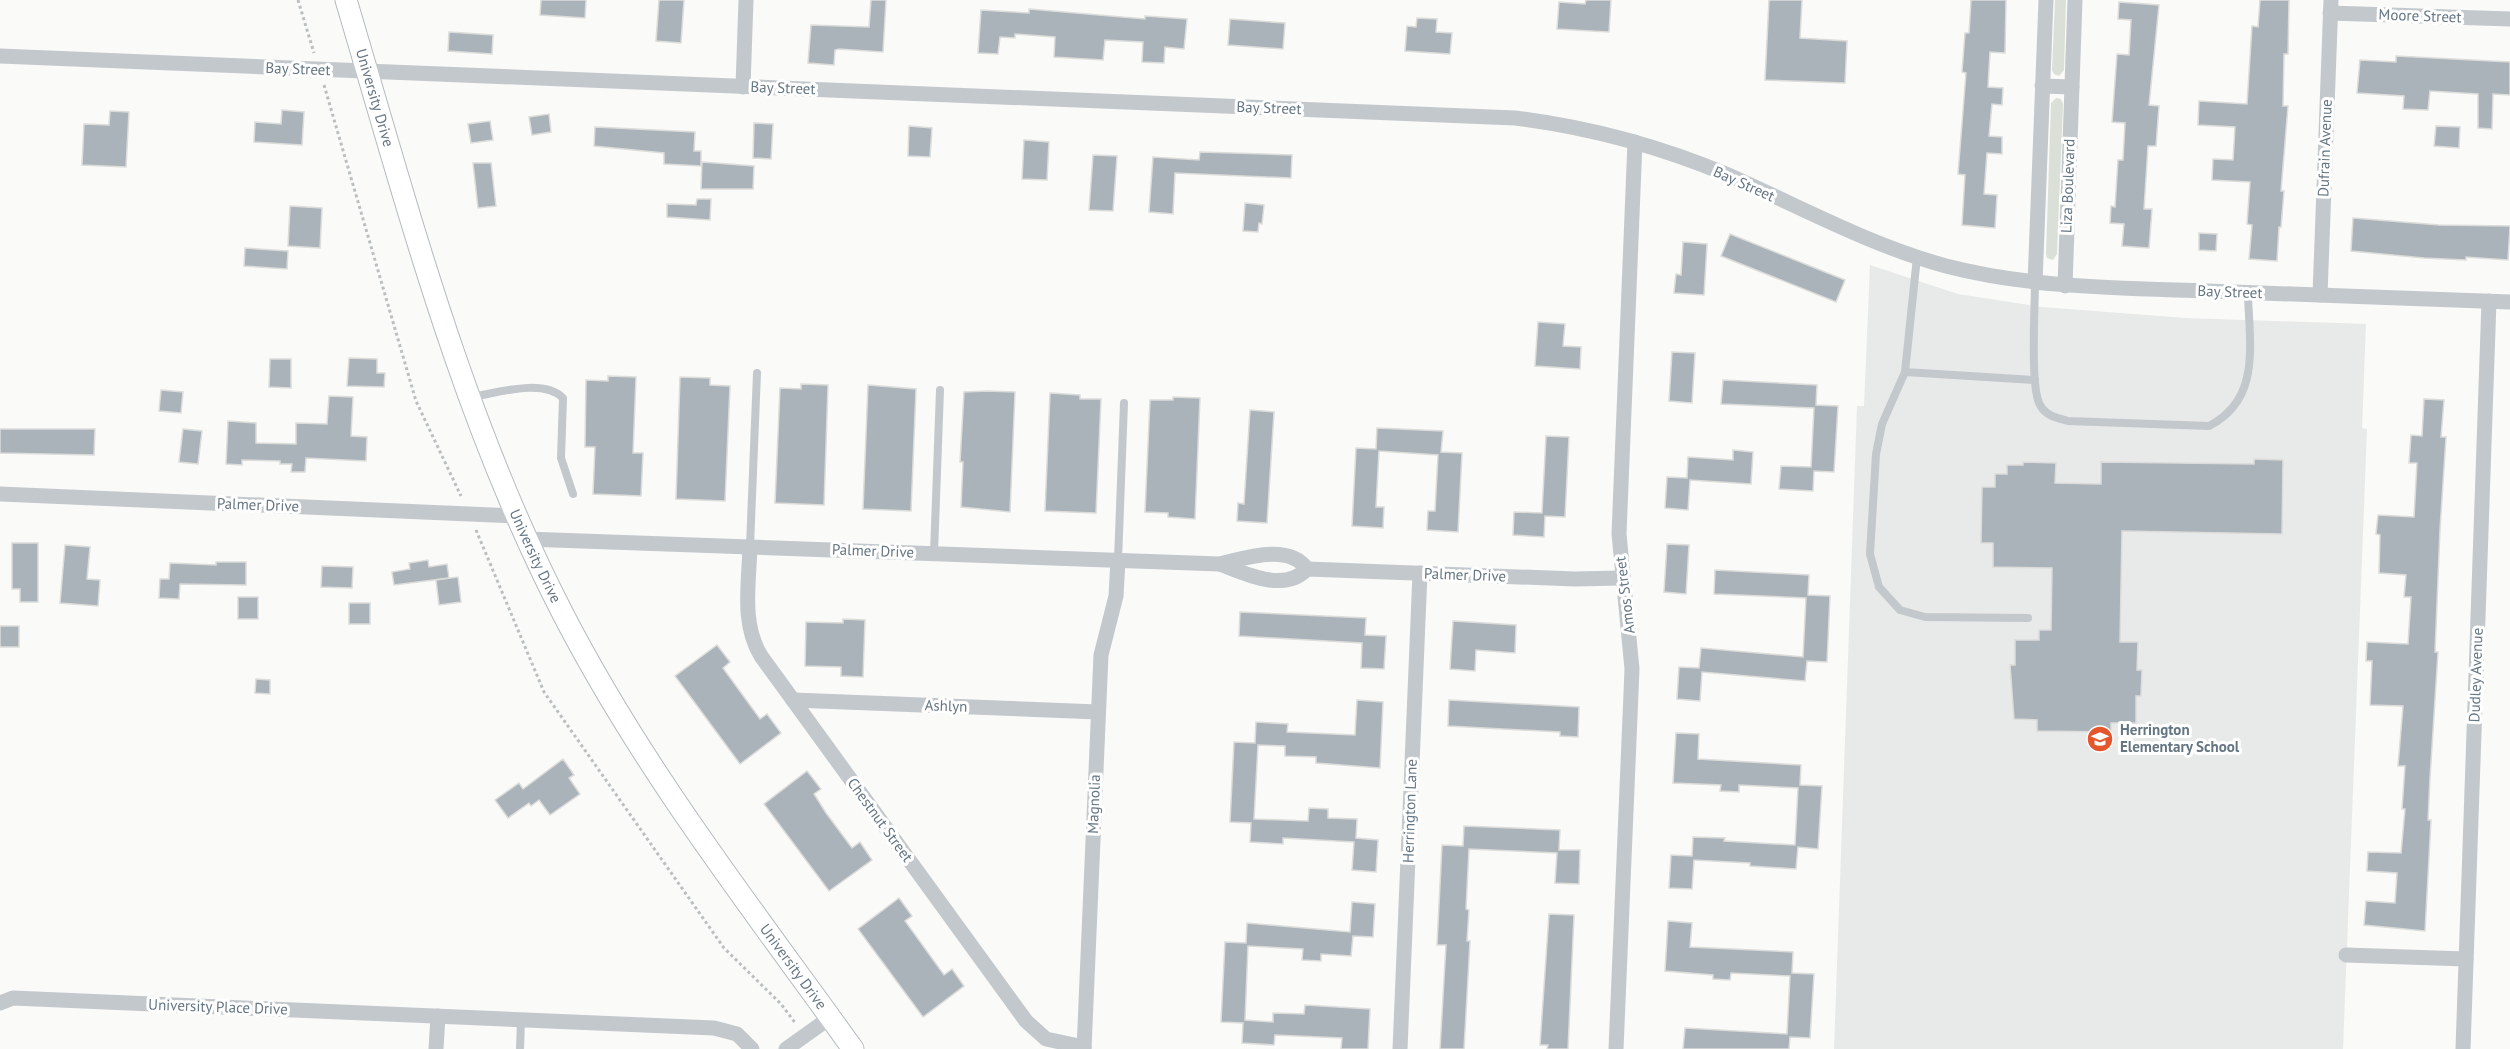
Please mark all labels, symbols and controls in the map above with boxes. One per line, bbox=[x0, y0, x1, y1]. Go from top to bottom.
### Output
street label: Moore Street bbox=[2378, 5, 2462, 26]
street label: University Drive bbox=[352, 46, 399, 149]
street label: Bay Street bbox=[265, 58, 331, 79]
street label: Bay Street bbox=[750, 77, 816, 98]
street label: Bay Street bbox=[1236, 97, 1302, 118]
street label: Dufrain Avenue bbox=[2313, 99, 2336, 197]
street label: Liza Boulevard bbox=[2056, 139, 2079, 233]
street label: Bay Street bbox=[1711, 162, 1778, 205]
street label: Bay Street bbox=[2197, 281, 2263, 302]
street label: Palmer Drive bbox=[217, 494, 299, 515]
street label: University Drive bbox=[506, 506, 566, 606]
street label: Palmer Drive bbox=[832, 540, 914, 561]
street label: Amos Street bbox=[1610, 555, 1639, 635]
street label: Palmer Drive bbox=[1424, 564, 1506, 585]
street label: Dudley Avenue bbox=[2464, 627, 2487, 723]
street label: Ashlyn bbox=[924, 695, 968, 716]
place label: Herrington Elementary School bbox=[2120, 720, 2240, 756]
school or university icon: Herrington Elementary School bbox=[2085, 724, 2115, 754]
street label: Herrington Lane bbox=[1398, 759, 1421, 863]
street label: Chestnut Street bbox=[843, 774, 917, 866]
street label: Magnolia bbox=[1083, 774, 1104, 834]
street label: University Drive bbox=[756, 920, 831, 1013]
street label: University Place Drive bbox=[148, 995, 288, 1018]

